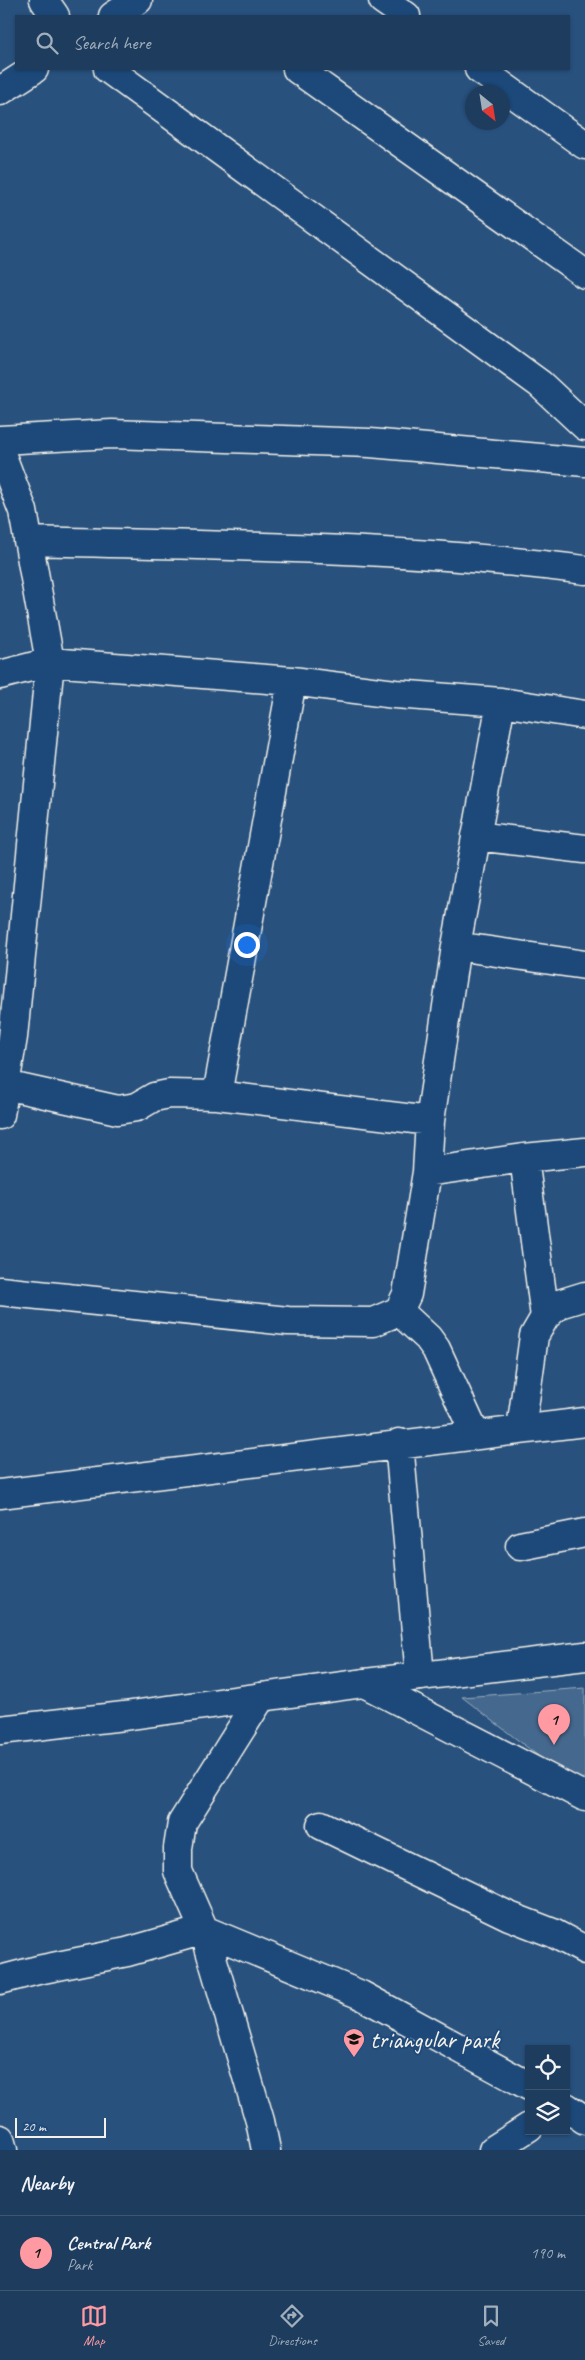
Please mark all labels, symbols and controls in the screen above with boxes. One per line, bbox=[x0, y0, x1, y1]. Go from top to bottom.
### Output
search box bbox=[15, 15, 570, 70]
icon: search bbox=[33, 29, 61, 57]
text: Search here bbox=[73, 31, 150, 55]
north arrow bbox=[465, 85, 510, 130]
your location bbox=[234, 932, 260, 958]
pin: 1 bbox=[538, 1704, 570, 1745]
place label: triangular park bbox=[370, 2024, 501, 2056]
school or university icon: triangular park bbox=[342, 2027, 366, 2058]
map controls bbox=[525, 2045, 570, 2135]
button: locate bbox=[525, 2045, 570, 2090]
button: layers bbox=[525, 2090, 570, 2135]
scale bar bbox=[15, 2115, 106, 2138]
text: 20 m bbox=[22, 2118, 46, 2135]
text: Nearby bbox=[20, 2170, 73, 2196]
text: Central Park bbox=[67, 2231, 150, 2255]
text: 1 bbox=[32, 2243, 40, 2263]
text: 190 m bbox=[531, 2243, 565, 2263]
text: Park bbox=[67, 2255, 92, 2275]
tab: Map bbox=[80, 2302, 108, 2349]
tab: Directions bbox=[268, 2302, 317, 2349]
tab: Saved bbox=[477, 2302, 505, 2349]

